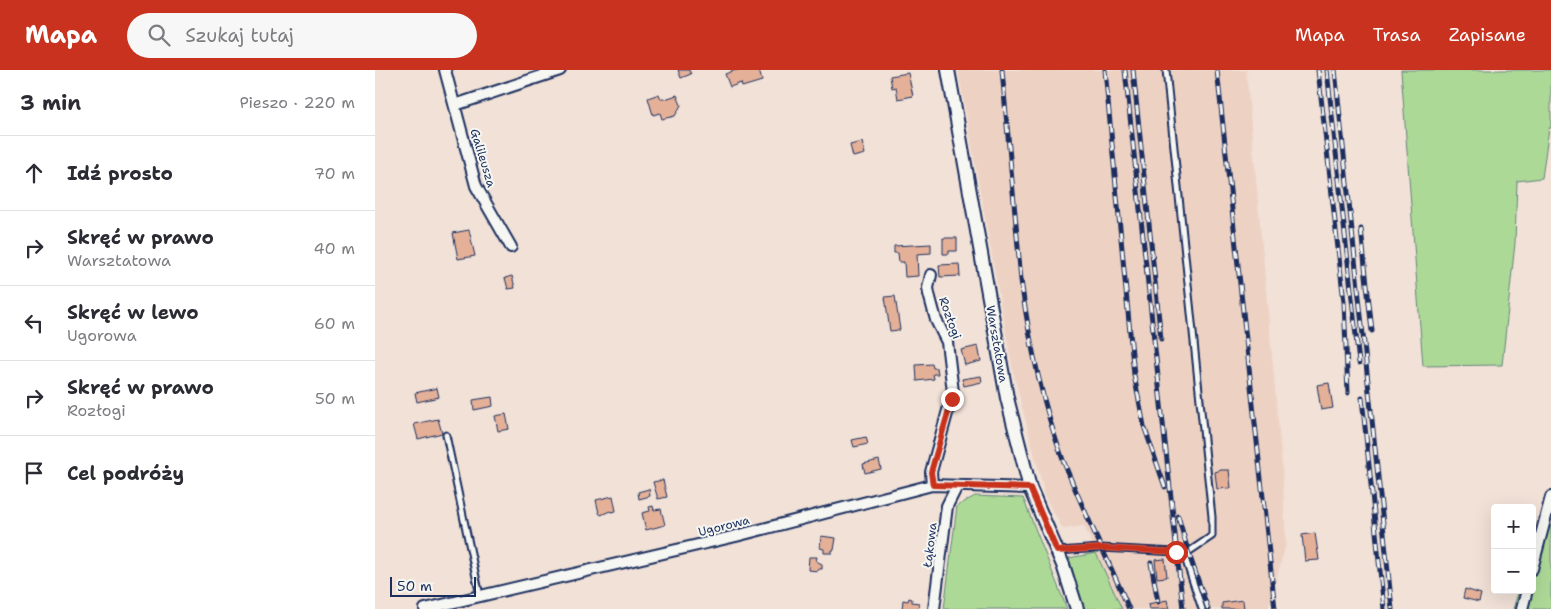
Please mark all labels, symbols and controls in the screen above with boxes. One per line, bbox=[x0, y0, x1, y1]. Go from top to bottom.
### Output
search box bbox=[127, 13, 477, 58]
text: Mapa bbox=[25, 19, 97, 51]
icon: search bbox=[145, 21, 173, 49]
text: Szukaj tutaj bbox=[185, 23, 294, 48]
text: Mapa bbox=[1295, 23, 1345, 47]
text: Trasa bbox=[1373, 23, 1421, 47]
text: Zapisane bbox=[1449, 23, 1526, 47]
text: 3 min bbox=[20, 89, 81, 117]
text: Pieszo · 220 m bbox=[239, 92, 355, 113]
street label: Galileusza bbox=[467, 127, 500, 190]
icon: ahead bbox=[20, 159, 48, 187]
text: Idź prosto bbox=[67, 161, 173, 186]
text: 70 m bbox=[314, 163, 355, 184]
text: Skręć w prawo bbox=[67, 225, 214, 250]
icon: right bbox=[20, 234, 48, 262]
text: 40 m bbox=[313, 238, 355, 259]
text: Warsztatowa bbox=[67, 250, 171, 271]
street label: Rozłogi bbox=[935, 295, 965, 341]
text: Skręć w lewo bbox=[67, 300, 199, 325]
street label: Warsztatowa bbox=[982, 304, 1012, 384]
icon: left bbox=[20, 309, 48, 337]
text: 60 m bbox=[314, 313, 355, 334]
text: Ugorowa bbox=[67, 325, 137, 346]
text: Skręć w prawo bbox=[67, 375, 214, 400]
icon: right bbox=[20, 384, 48, 412]
text: 50 m bbox=[315, 388, 355, 409]
route end bbox=[941, 388, 964, 411]
text: Rozłogi bbox=[67, 400, 126, 421]
icon: arrive bbox=[20, 459, 48, 487]
text: Cel podróży bbox=[67, 461, 184, 486]
map controls bbox=[1491, 504, 1536, 594]
button: + bbox=[1491, 504, 1536, 549]
street label: Ugorowa bbox=[697, 512, 752, 540]
street label: Łąkowa bbox=[919, 521, 941, 569]
route start bbox=[1165, 541, 1188, 564]
button: − bbox=[1491, 549, 1536, 594]
scale bar bbox=[390, 574, 476, 597]
text: 50 m bbox=[397, 577, 432, 595]

